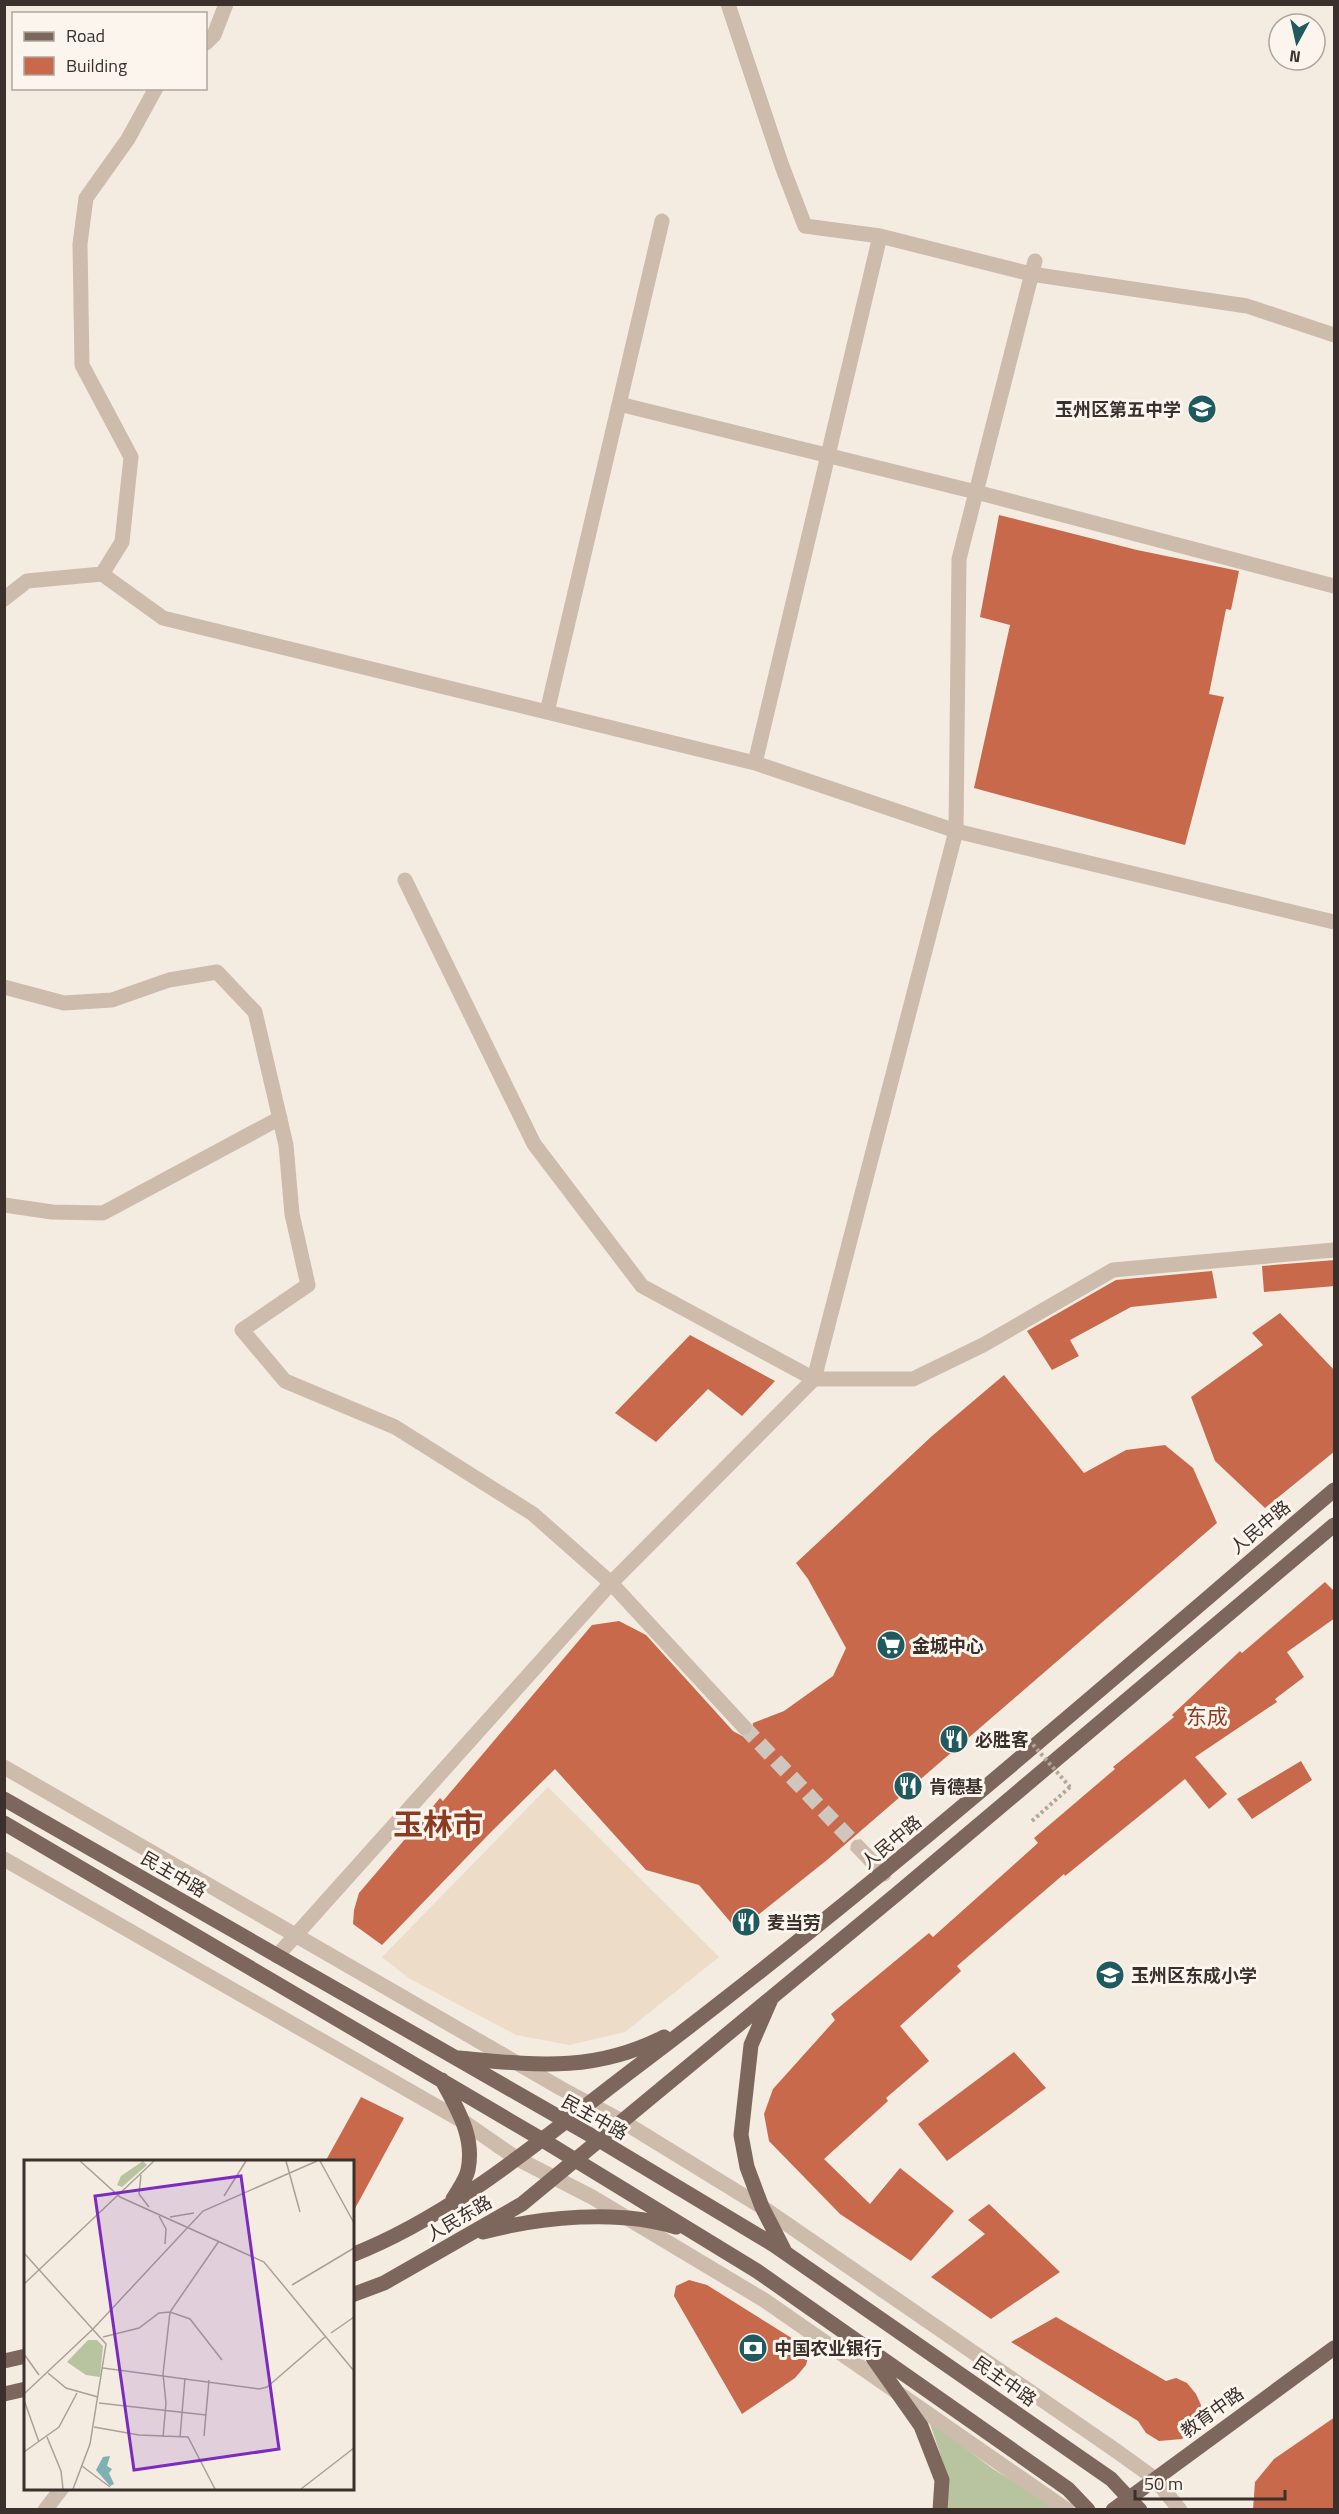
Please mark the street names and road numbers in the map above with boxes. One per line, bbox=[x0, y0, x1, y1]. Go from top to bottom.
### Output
street label: 人民中路 bbox=[1224, 1494, 1296, 1560]
street label: 人民中路 bbox=[855, 1809, 927, 1875]
street label: 民主中路 bbox=[136, 1844, 212, 1904]
street label: 民主中路 bbox=[557, 2088, 633, 2146]
street label: 人民东路 bbox=[421, 2188, 497, 2248]
street label: 民主中路 bbox=[968, 2349, 1042, 2413]
street label: 教育中路 bbox=[1175, 2380, 1249, 2444]

